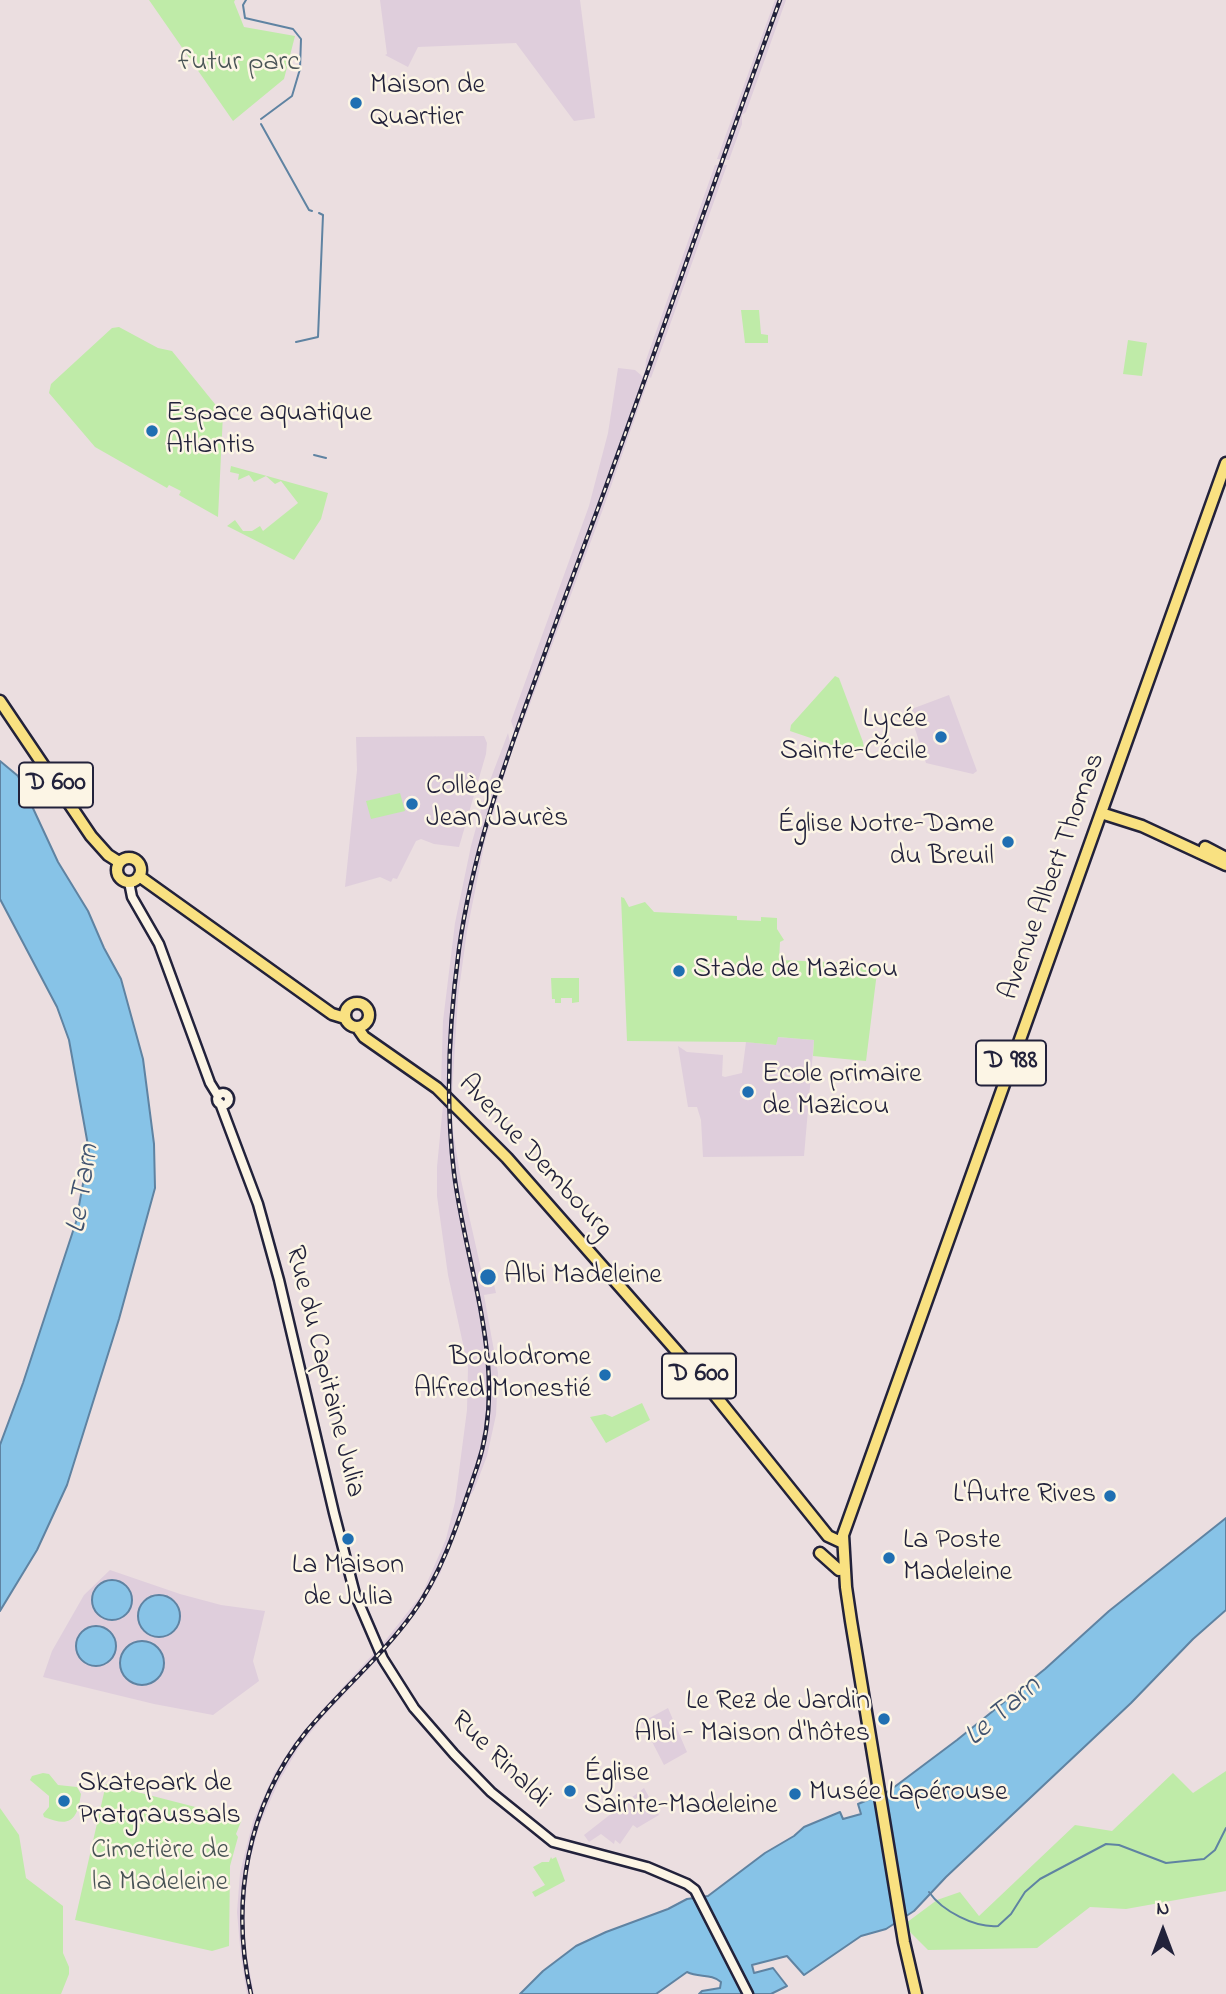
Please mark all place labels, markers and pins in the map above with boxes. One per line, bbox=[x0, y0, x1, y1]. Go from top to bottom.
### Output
place label: Maison de Quartier bbox=[370, 70, 485, 136]
marker: Maison de Quartier bbox=[348, 95, 364, 111]
place label: Espace aquatique Atlantis bbox=[166, 398, 372, 464]
marker: Espace aquatique Atlantis bbox=[144, 423, 160, 439]
place label: Lycée Sainte-Cécile bbox=[780, 704, 927, 770]
marker: Lycée Sainte-Cécile bbox=[933, 729, 949, 745]
place label: Collège Jean Jaurès bbox=[426, 771, 568, 837]
marker: Collège Jean Jaurès bbox=[404, 796, 420, 812]
place label: Église Notre-Dame du Breuil bbox=[777, 809, 994, 875]
marker: Église Notre-Dame du Breuil bbox=[1000, 834, 1016, 850]
place label: Stade de Mazicou bbox=[693, 954, 898, 988]
marker: Stade de Mazicou bbox=[671, 963, 687, 979]
place label: Ecole primaire de Mazicou bbox=[762, 1059, 921, 1125]
marker: Ecole primaire de Mazicou bbox=[740, 1084, 756, 1100]
place label: Albi Madeleine bbox=[504, 1260, 662, 1294]
marker: Albi Madeleine bbox=[478, 1267, 498, 1287]
place label: Boulodrome Alfred Monestié bbox=[414, 1342, 591, 1408]
marker: Boulodrome Alfred Monestié bbox=[597, 1367, 613, 1383]
place label: L'Autre Rives bbox=[953, 1479, 1096, 1513]
marker: L'Autre Rives bbox=[1102, 1488, 1118, 1504]
place label: La Poste Madeleine bbox=[903, 1525, 1012, 1591]
marker: La Maison de Julia bbox=[340, 1531, 356, 1547]
place label: La Maison de Julia bbox=[292, 1550, 404, 1616]
marker: La Poste Madeleine bbox=[881, 1550, 897, 1566]
place label: Le Rez de Jardin Albi - Maison d'hôtes bbox=[634, 1686, 870, 1752]
marker: Le Rez de Jardin Albi - Maison d'hôtes bbox=[876, 1711, 892, 1727]
place label: Église Sainte-Madeleine bbox=[584, 1758, 777, 1824]
place label: Skatepark de Pratgraussals bbox=[78, 1768, 241, 1834]
place label: Musée Lapérouse bbox=[809, 1777, 1007, 1811]
marker: Église Sainte-Madeleine bbox=[562, 1783, 578, 1799]
marker: Musée Lapérouse bbox=[787, 1786, 803, 1802]
marker: Skatepark de Pratgraussals bbox=[56, 1793, 72, 1809]

